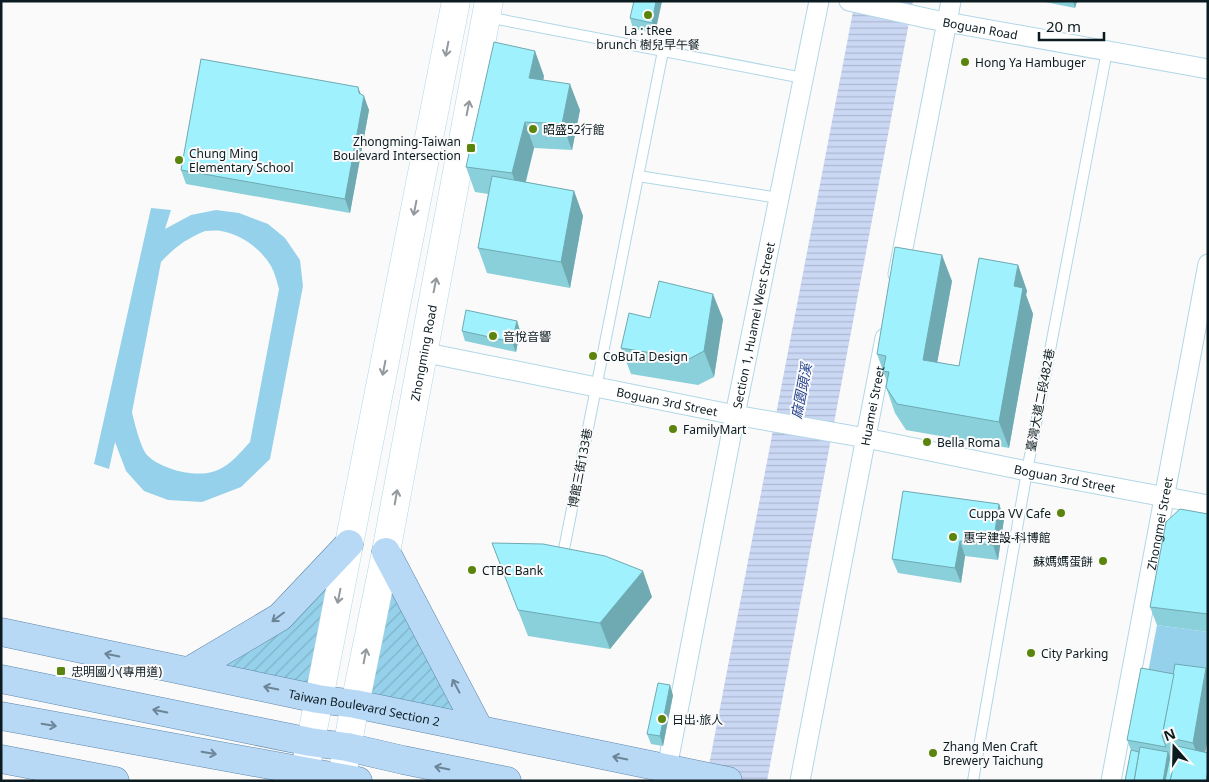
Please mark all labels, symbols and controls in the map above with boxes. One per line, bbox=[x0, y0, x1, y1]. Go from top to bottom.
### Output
marker: La : tRee brunch 樹兒早午餐 bbox=[642, 9, 654, 21]
scale bar bbox=[1039, 10, 1104, 42]
street label: Boguan Road bbox=[941, 13, 1019, 43]
text: 20 m bbox=[1046, 16, 1081, 36]
place label: La : tRee brunch 樹兒早午餐 bbox=[596, 22, 700, 53]
one-way arrow bbox=[442, 41, 451, 57]
place label: Hong Ya Hambuger bbox=[975, 54, 1086, 71]
marker: Hong Ya Hambuger bbox=[959, 56, 971, 68]
one-way arrow bbox=[464, 101, 474, 117]
place label: 昭盛52行館 bbox=[543, 121, 605, 138]
marker: 昭盛52行館 bbox=[527, 123, 539, 135]
place label: Zhongming-Taiwan Boulevard Intersection bbox=[333, 133, 461, 164]
marker: Zhongming-Taiwan Boulevard Intersection bbox=[465, 142, 477, 154]
place label: Chung Ming Elementary School bbox=[189, 145, 294, 176]
marker: Chung Ming Elementary School bbox=[173, 154, 185, 166]
one-way arrow bbox=[410, 200, 420, 216]
street label: Section 1, Huamei West Street bbox=[728, 240, 779, 410]
one-way arrow bbox=[430, 278, 440, 294]
street label: Zhongming Road bbox=[406, 303, 441, 402]
place label: 音悅音響 bbox=[503, 328, 551, 345]
marker: 音悅音響 bbox=[487, 330, 499, 342]
street label: 臺灣大道二段482巷 bbox=[1022, 347, 1058, 453]
place label: CoBuTa Design bbox=[603, 348, 688, 365]
marker: CoBuTa Design bbox=[587, 350, 599, 362]
one-way arrow bbox=[378, 359, 388, 375]
water label: 麻園頭溪 bbox=[786, 360, 816, 420]
street label: Huamei Street bbox=[856, 364, 888, 447]
street label: Boguan 3rd Street bbox=[615, 383, 720, 420]
place label: FamilyMart bbox=[683, 421, 747, 438]
marker: FamilyMart bbox=[667, 423, 679, 435]
street label: 博館三街133巷 bbox=[564, 427, 596, 509]
place label: Bella Roma bbox=[937, 434, 1000, 451]
marker: Bella Roma bbox=[921, 436, 933, 448]
street label: Boguan 3rd Street bbox=[1013, 460, 1117, 496]
street label: Zhongmei Street bbox=[1142, 475, 1176, 571]
one-way arrow bbox=[391, 489, 401, 505]
place label: Cuppa VV Cafe bbox=[969, 505, 1051, 522]
marker: Cuppa VV Cafe bbox=[1055, 507, 1067, 519]
place label: 惠宇建設-科博館 bbox=[963, 529, 1051, 546]
marker: 惠宇建設-科博館 bbox=[947, 531, 959, 543]
place label: 蘇媽媽蛋餅 bbox=[1033, 553, 1093, 570]
marker: 蘇媽媽蛋餅 bbox=[1097, 555, 1109, 567]
place label: CTBC Bank bbox=[482, 562, 544, 579]
marker: CTBC Bank bbox=[466, 564, 478, 576]
one-way arrow bbox=[333, 588, 343, 604]
one-way arrow bbox=[272, 611, 285, 622]
place label: City Parking bbox=[1041, 645, 1109, 662]
marker: City Parking bbox=[1025, 647, 1037, 659]
one-way arrow bbox=[104, 649, 120, 659]
one-way arrow bbox=[360, 649, 370, 665]
place label: 忠明國小(專用道) bbox=[71, 663, 163, 680]
marker: 忠明國小(專用道) bbox=[55, 665, 67, 677]
one-way arrow bbox=[451, 679, 461, 694]
one-way arrow bbox=[263, 683, 279, 693]
street label: Taiwan Boulevard Section 2 bbox=[287, 685, 442, 730]
one-way arrow bbox=[152, 706, 168, 716]
place label: 日出‧旅人 bbox=[672, 711, 723, 728]
marker: 日出‧旅人 bbox=[656, 713, 668, 725]
one-way arrow bbox=[41, 720, 57, 730]
north arrow bbox=[1149, 722, 1199, 772]
text: N bbox=[1161, 723, 1178, 745]
place label: Zhang Men Craft Brewery Taichung bbox=[943, 738, 1043, 769]
marker: Zhang Men Craft Brewery Taichung bbox=[927, 747, 939, 759]
one-way arrow bbox=[201, 749, 217, 759]
one-way arrow bbox=[612, 753, 628, 763]
one-way arrow bbox=[435, 763, 451, 772]

